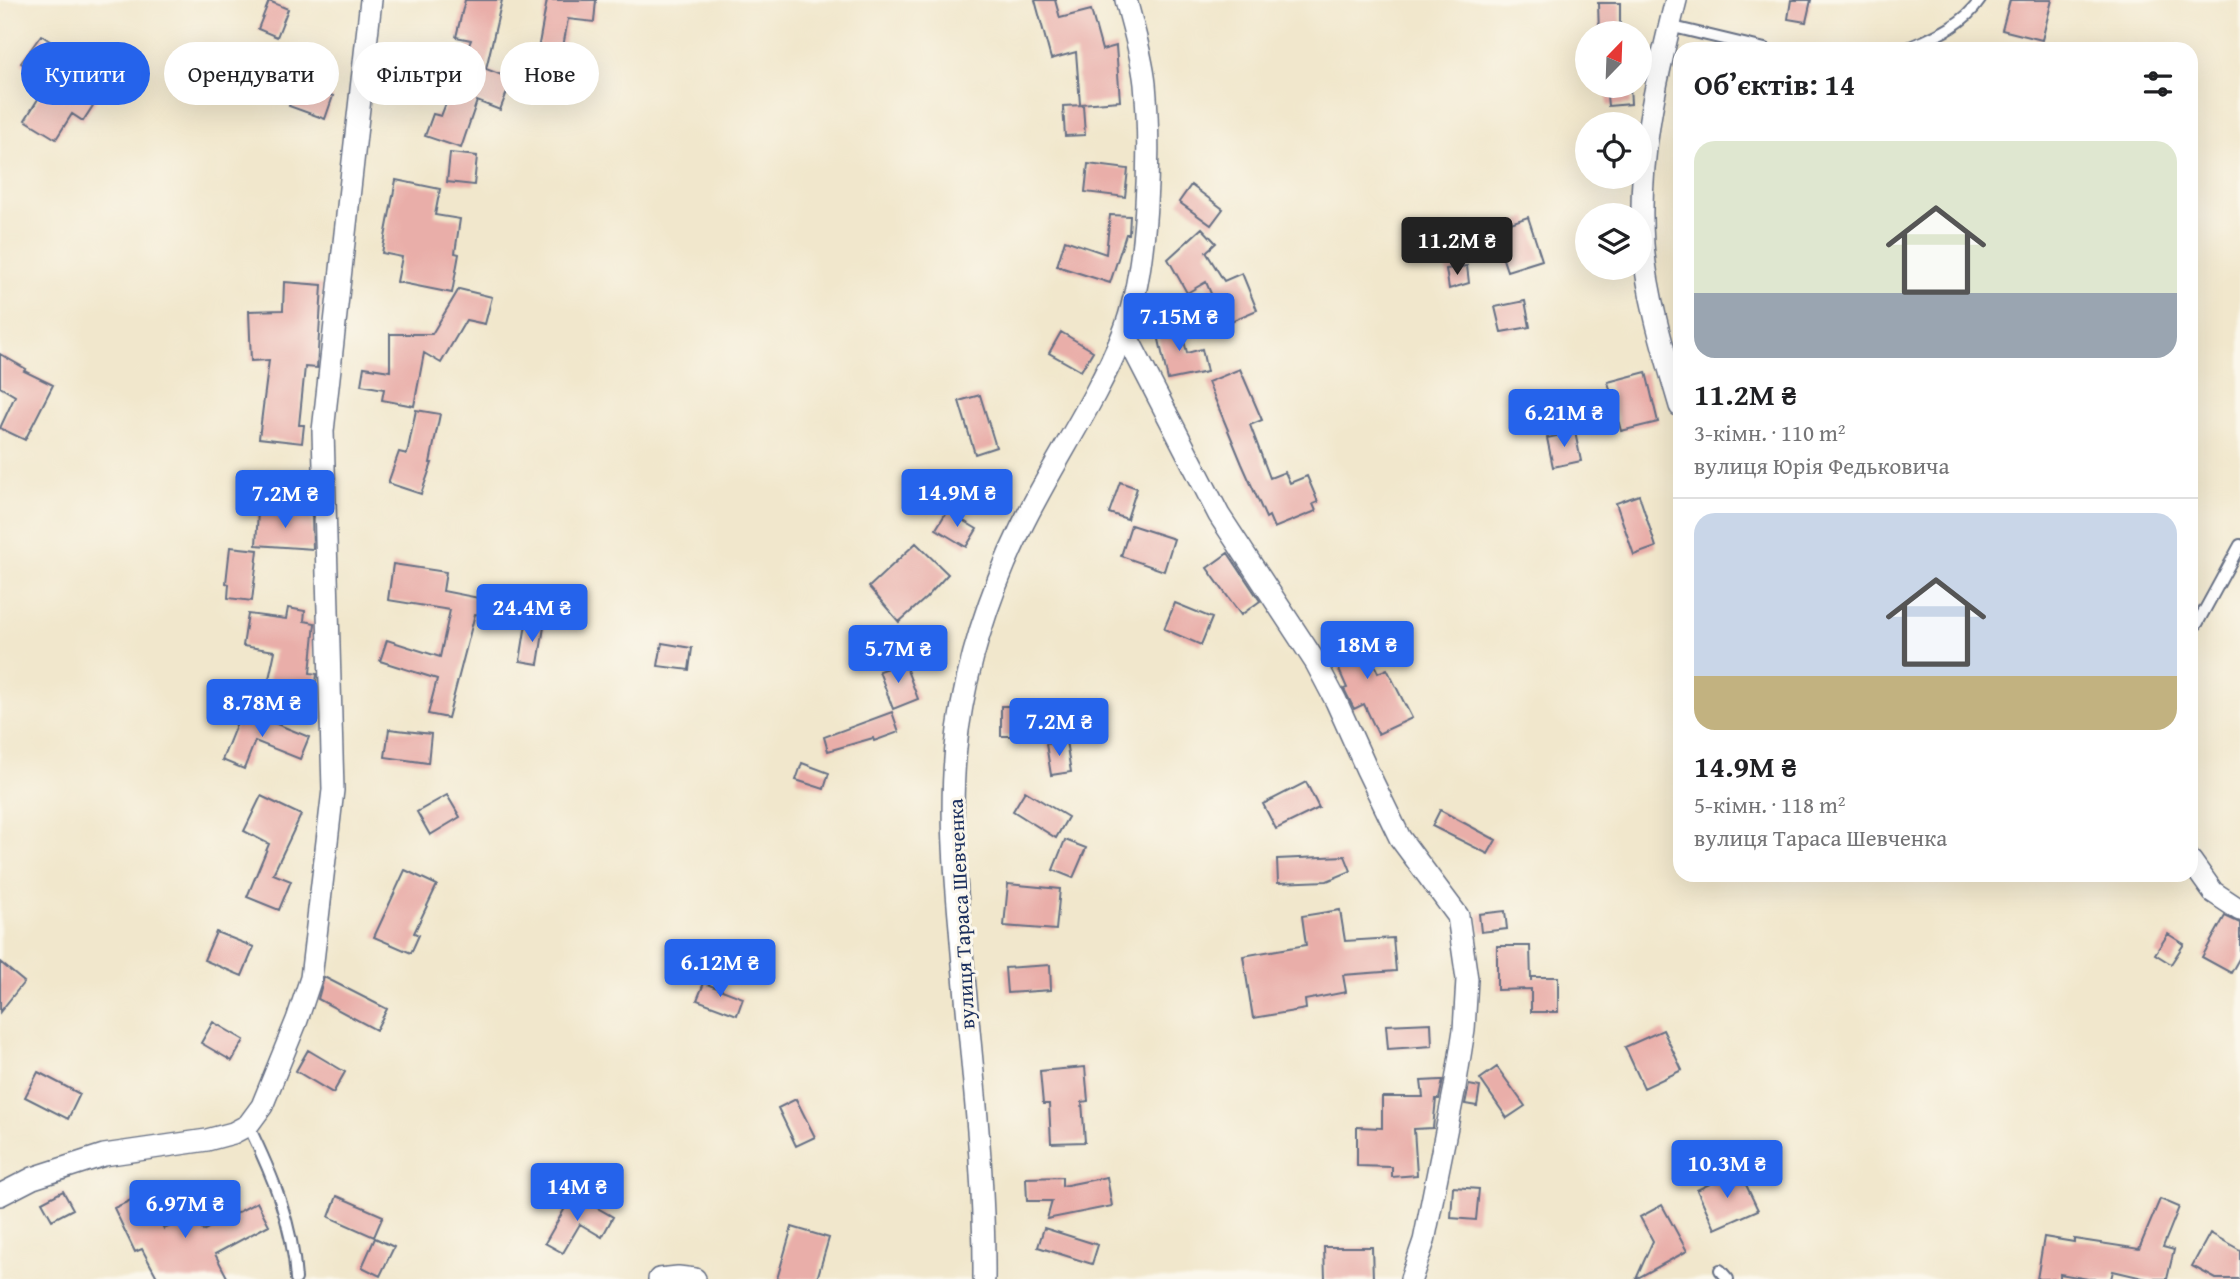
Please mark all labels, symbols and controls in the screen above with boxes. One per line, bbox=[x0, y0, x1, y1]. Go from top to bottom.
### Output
north arrow bbox=[1575, 21, 1652, 98]
map controls bbox=[1575, 21, 1652, 280]
chip: Купити bbox=[21, 42, 150, 105]
chip: Орендувати bbox=[164, 42, 339, 105]
chip: Фільтри bbox=[353, 42, 486, 105]
chip: Нове bbox=[500, 42, 599, 105]
text: Об’єктів: 14 bbox=[1694, 62, 1855, 106]
icon: filters bbox=[2139, 65, 2177, 103]
button: locate bbox=[1575, 112, 1652, 189]
icon: home bbox=[1873, 187, 1999, 313]
button: layers bbox=[1575, 203, 1652, 280]
pin: 11.2M ₴ bbox=[1392, 218, 1522, 277]
text: 11.2M ₴ bbox=[1417, 223, 1497, 256]
pin: 7.15M ₴ bbox=[1114, 294, 1244, 353]
text: 7.15M ₴ bbox=[1139, 299, 1219, 332]
text: 11.2M ₴ bbox=[1694, 372, 1797, 416]
pin: 6.21M ₴ bbox=[1499, 390, 1629, 449]
text: 6.21M ₴ bbox=[1524, 395, 1604, 428]
text: 3-кімн. · 110 m² bbox=[1694, 416, 1846, 449]
text: вулиця Юрія Федьковича bbox=[1694, 449, 1949, 482]
pin: 7.2M ₴ bbox=[228, 470, 342, 530]
pin: 14.9M ₴ bbox=[892, 470, 1022, 529]
text: 14.9M ₴ bbox=[917, 475, 997, 508]
text: 7.2M ₴ bbox=[251, 476, 319, 509]
icon: home bbox=[1873, 559, 1999, 685]
pin: 24.4M ₴ bbox=[467, 584, 597, 644]
text: 24.4M ₴ bbox=[492, 590, 572, 623]
pin: 18M ₴ bbox=[1318, 622, 1416, 681]
pin: 5.7M ₴ bbox=[841, 626, 955, 685]
text: 18M ₴ bbox=[1337, 627, 1397, 660]
text: 5.7M ₴ bbox=[864, 631, 932, 664]
pin: 8.78M ₴ bbox=[197, 680, 327, 739]
text: 8.78M ₴ bbox=[222, 685, 302, 718]
pin: 7.2M ₴ bbox=[1002, 698, 1116, 758]
text: 7.2M ₴ bbox=[1025, 704, 1093, 737]
text: 14.9M ₴ bbox=[1694, 744, 1797, 788]
text: 5-кімн. · 118 m² bbox=[1694, 788, 1846, 821]
street label: вулиця Тараса Шевченка bbox=[939, 798, 983, 1030]
text: вулиця Тараса Шевченка bbox=[1694, 821, 1947, 854]
pin: 6.12M ₴ bbox=[655, 940, 785, 999]
text: 6.12M ₴ bbox=[680, 945, 760, 978]
pin: 10.3M ₴ bbox=[1662, 1140, 1792, 1200]
text: 10.3M ₴ bbox=[1687, 1146, 1767, 1179]
pin: 14M ₴ bbox=[528, 1164, 626, 1223]
text: 14M ₴ bbox=[547, 1169, 607, 1202]
pin: 6.97M ₴ bbox=[120, 1180, 250, 1240]
text: 6.97M ₴ bbox=[145, 1186, 225, 1219]

